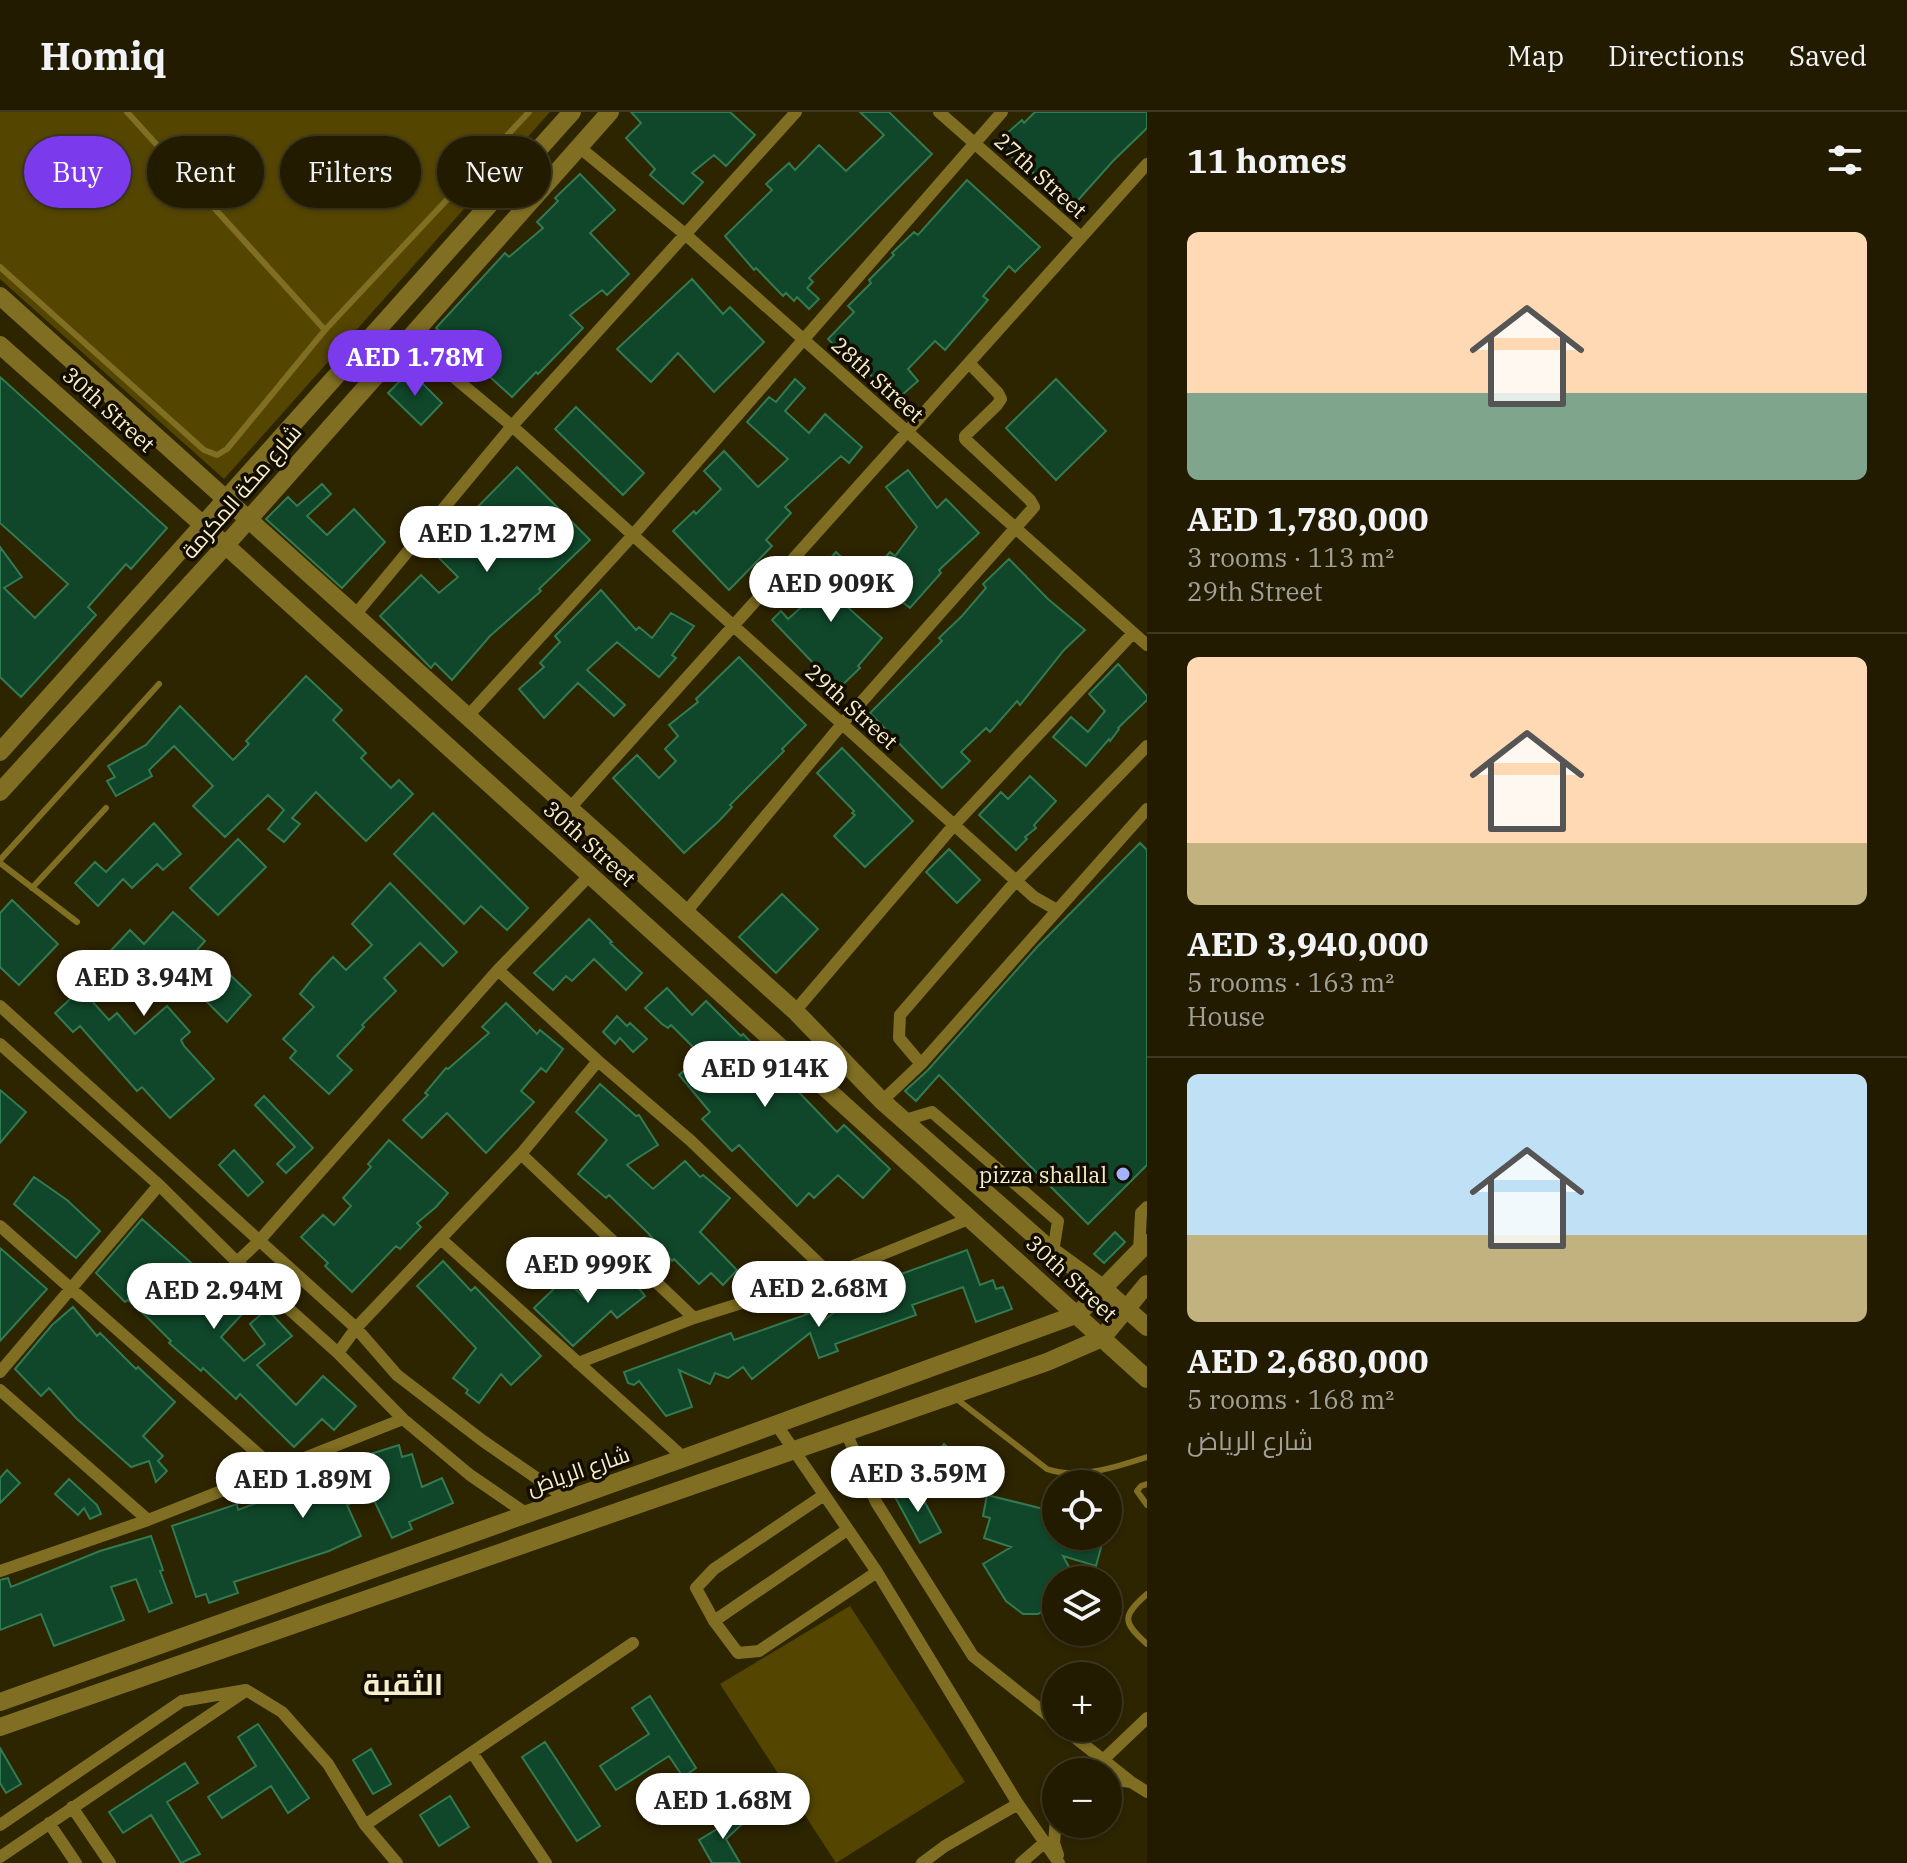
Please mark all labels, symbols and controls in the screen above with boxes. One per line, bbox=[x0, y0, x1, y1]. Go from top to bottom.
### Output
text: Homiq bbox=[40, 31, 166, 80]
text: Map bbox=[1507, 37, 1564, 74]
text: Directions bbox=[1608, 37, 1745, 74]
text: Saved bbox=[1789, 37, 1867, 74]
street label: 27th Street bbox=[989, 126, 1094, 224]
chip: Buy bbox=[24, 136, 131, 208]
chip: Rent bbox=[147, 136, 264, 208]
chip: Filters bbox=[280, 136, 421, 208]
chip: New bbox=[437, 136, 551, 208]
text: 11 homes bbox=[1187, 138, 1347, 182]
icon: filters bbox=[1823, 138, 1867, 182]
icon: home bbox=[1455, 284, 1599, 428]
pin: AED 1.78M bbox=[323, 330, 507, 398]
street label: 28th Street bbox=[826, 330, 931, 428]
text: AED 1.78M bbox=[346, 339, 484, 373]
street label: 30th Street bbox=[57, 360, 162, 458]
street label: شارع مكة المكرمة bbox=[175, 418, 308, 565]
text: AED 1,780,000 bbox=[1187, 496, 1429, 540]
pin: AED 1.27M bbox=[395, 506, 579, 574]
text: AED 1.27M bbox=[418, 515, 556, 549]
text: 3 rooms · 113 m² bbox=[1187, 540, 1394, 574]
pin: AED 909K bbox=[748, 556, 914, 624]
text: AED 909K bbox=[767, 565, 895, 599]
text: 29th Street bbox=[1187, 574, 1323, 608]
street label: 29th Street bbox=[800, 657, 905, 755]
icon: home bbox=[1455, 709, 1599, 853]
street label: 30th Street bbox=[538, 794, 643, 892]
text: AED 3,940,000 bbox=[1187, 921, 1429, 965]
pin: AED 3.94M bbox=[52, 950, 236, 1018]
text: AED 3.94M bbox=[75, 959, 213, 993]
text: 5 rooms · 163 m² bbox=[1187, 965, 1394, 999]
text: House bbox=[1187, 999, 1265, 1033]
pin: AED 914K bbox=[682, 1041, 848, 1109]
text: AED 914K bbox=[701, 1050, 829, 1084]
icon: home bbox=[1455, 1126, 1599, 1270]
place label: pizza shallal bbox=[979, 1160, 1107, 1189]
marker: pizza shallal bbox=[1114, 1165, 1132, 1183]
street label: 30th Street bbox=[1020, 1228, 1124, 1328]
pin: AED 999K bbox=[505, 1237, 671, 1305]
text: AED 999K bbox=[524, 1246, 652, 1280]
pin: AED 2.68M bbox=[727, 1261, 911, 1329]
pin: AED 2.94M bbox=[122, 1263, 306, 1331]
text: AED 2.68M bbox=[750, 1270, 888, 1304]
text: AED 2.94M bbox=[145, 1272, 283, 1306]
text: AED 2,680,000 bbox=[1187, 1338, 1429, 1382]
text: 5 rooms · 168 m² bbox=[1187, 1382, 1394, 1416]
text: شارع الرياض bbox=[1187, 1423, 1313, 1457]
street label: شارع الرياض bbox=[523, 1439, 633, 1502]
pin: AED 3.59M bbox=[826, 1446, 1010, 1514]
pin: AED 1.89M bbox=[211, 1452, 395, 1520]
text: AED 3.59M bbox=[849, 1455, 987, 1489]
text: AED 1.89M bbox=[234, 1461, 372, 1495]
map controls bbox=[1042, 1470, 1122, 1838]
button: locate bbox=[1042, 1470, 1122, 1550]
button: layers bbox=[1042, 1566, 1122, 1646]
button: + bbox=[1042, 1662, 1122, 1742]
district label: الثقبة bbox=[363, 1664, 443, 1703]
button: − bbox=[1042, 1758, 1122, 1838]
pin: AED 1.68M bbox=[631, 1773, 815, 1841]
text: AED 1.68M bbox=[654, 1782, 792, 1816]

